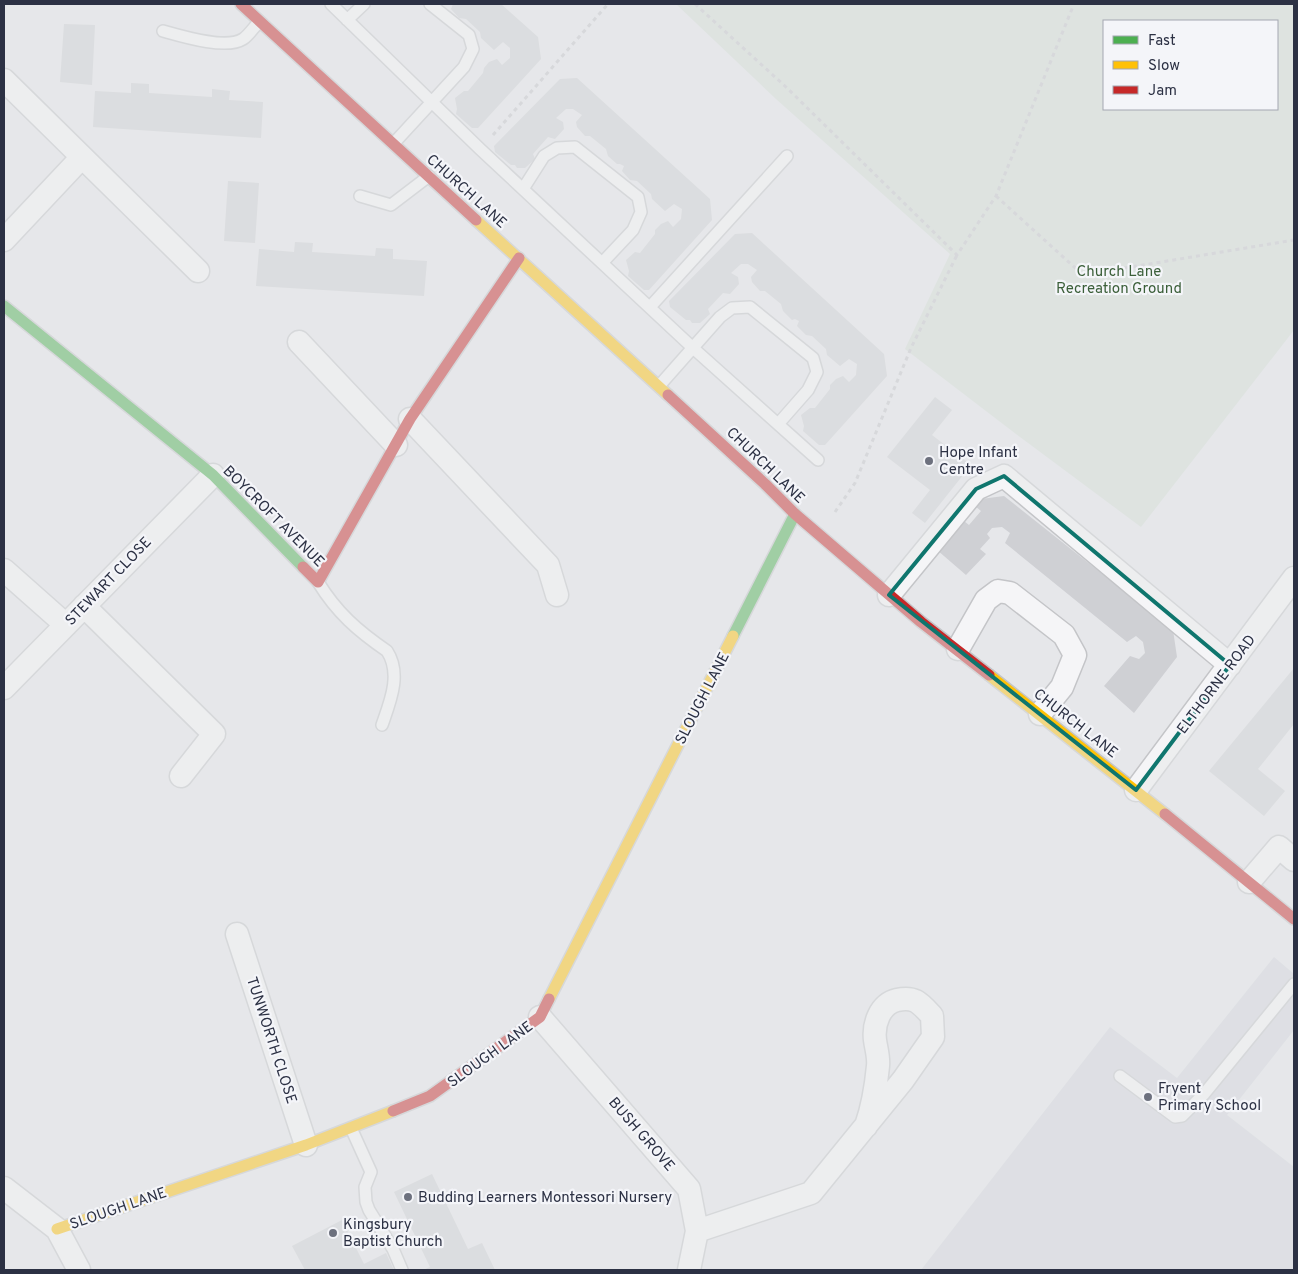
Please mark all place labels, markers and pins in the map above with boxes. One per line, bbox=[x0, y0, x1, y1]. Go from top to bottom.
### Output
place label: Hope Infant Centre bbox=[939, 444, 1018, 480]
marker: Hope Infant Centre bbox=[923, 455, 935, 467]
place label: Fryent Primary School bbox=[1158, 1080, 1261, 1116]
marker: Fryent Primary School bbox=[1142, 1091, 1154, 1103]
place label: Budding Learners Montessori Nursery bbox=[418, 1189, 672, 1208]
marker: Budding Learners Montessori Nursery bbox=[402, 1191, 414, 1203]
place label: Kingsbury Baptist Church bbox=[343, 1216, 443, 1252]
marker: Kingsbury Baptist Church bbox=[327, 1227, 339, 1239]

